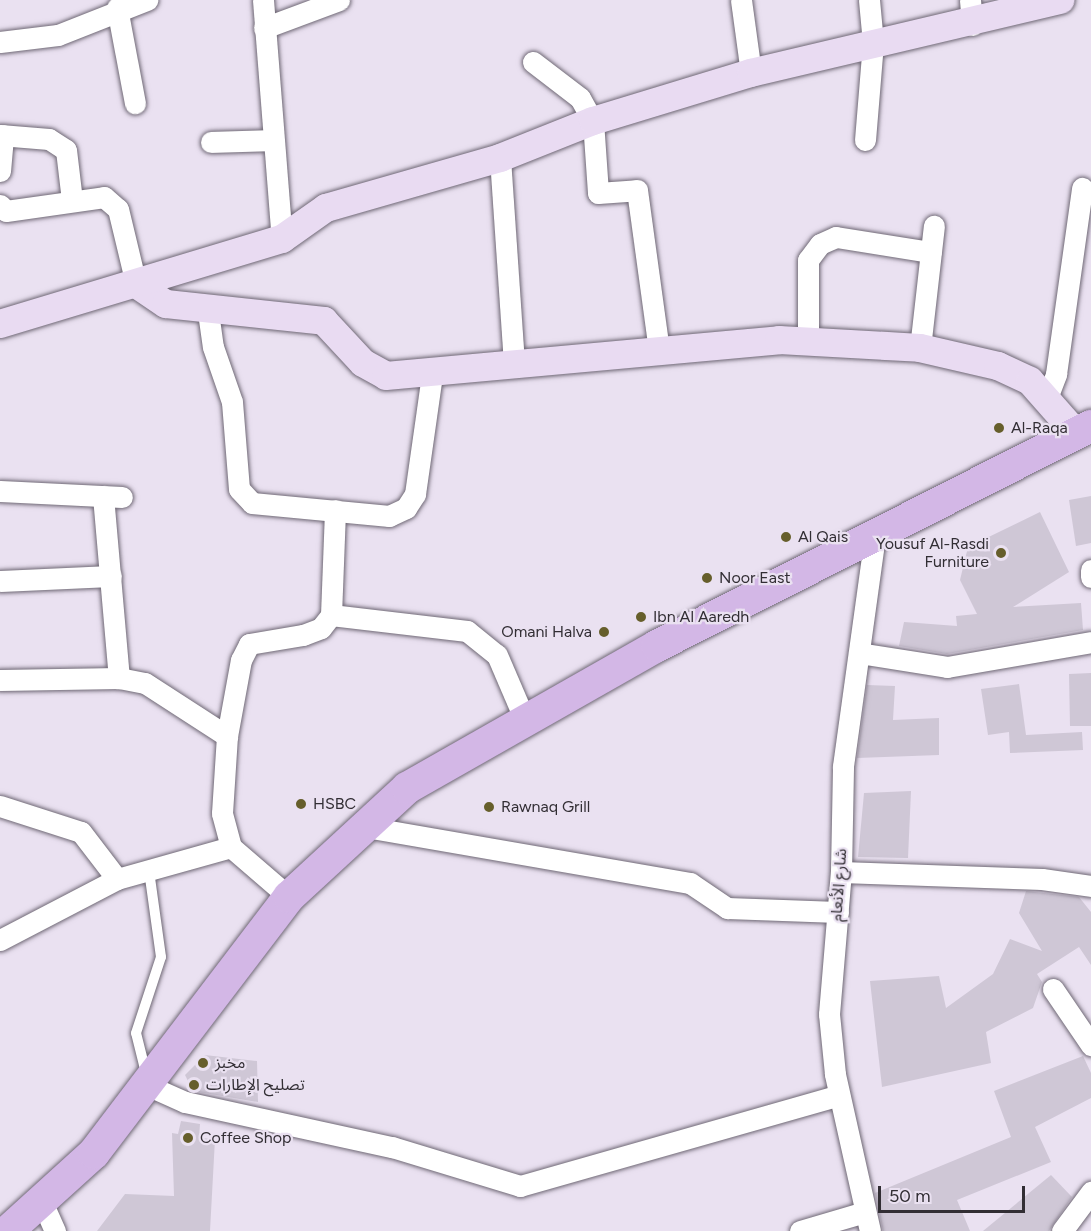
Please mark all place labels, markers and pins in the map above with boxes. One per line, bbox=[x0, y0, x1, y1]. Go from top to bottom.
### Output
place label: Al-Raqa bbox=[1011, 418, 1068, 438]
marker: Al-Raqa bbox=[992, 421, 1006, 435]
place label: Al Qais bbox=[798, 527, 848, 547]
marker: Al Qais bbox=[779, 530, 793, 544]
place label: Yousuf Al-Rasdi Furniture bbox=[876, 534, 989, 572]
marker: Yousuf Al-Rasdi Furniture bbox=[994, 546, 1008, 560]
place label: Noor East bbox=[719, 568, 790, 588]
marker: Noor East bbox=[700, 571, 714, 585]
place label: Ibn Al Aaredh bbox=[653, 607, 749, 627]
marker: Ibn Al Aaredh bbox=[634, 610, 648, 624]
place label: Omani Halva bbox=[501, 622, 592, 642]
marker: Omani Halva bbox=[597, 625, 611, 639]
place label: HSBC bbox=[313, 794, 356, 814]
marker: HSBC bbox=[294, 797, 308, 811]
place label: Rawnaq Grill bbox=[501, 797, 590, 817]
marker: Rawnaq Grill bbox=[482, 800, 496, 814]
place label: مخبز bbox=[215, 1053, 245, 1073]
marker: مخبز bbox=[196, 1056, 210, 1070]
place label: تصليح الإطارات bbox=[206, 1075, 305, 1095]
marker: تصليح الإطارات bbox=[187, 1078, 201, 1092]
place label: Coffee Shop bbox=[200, 1128, 291, 1148]
marker: Coffee Shop bbox=[181, 1131, 195, 1145]

